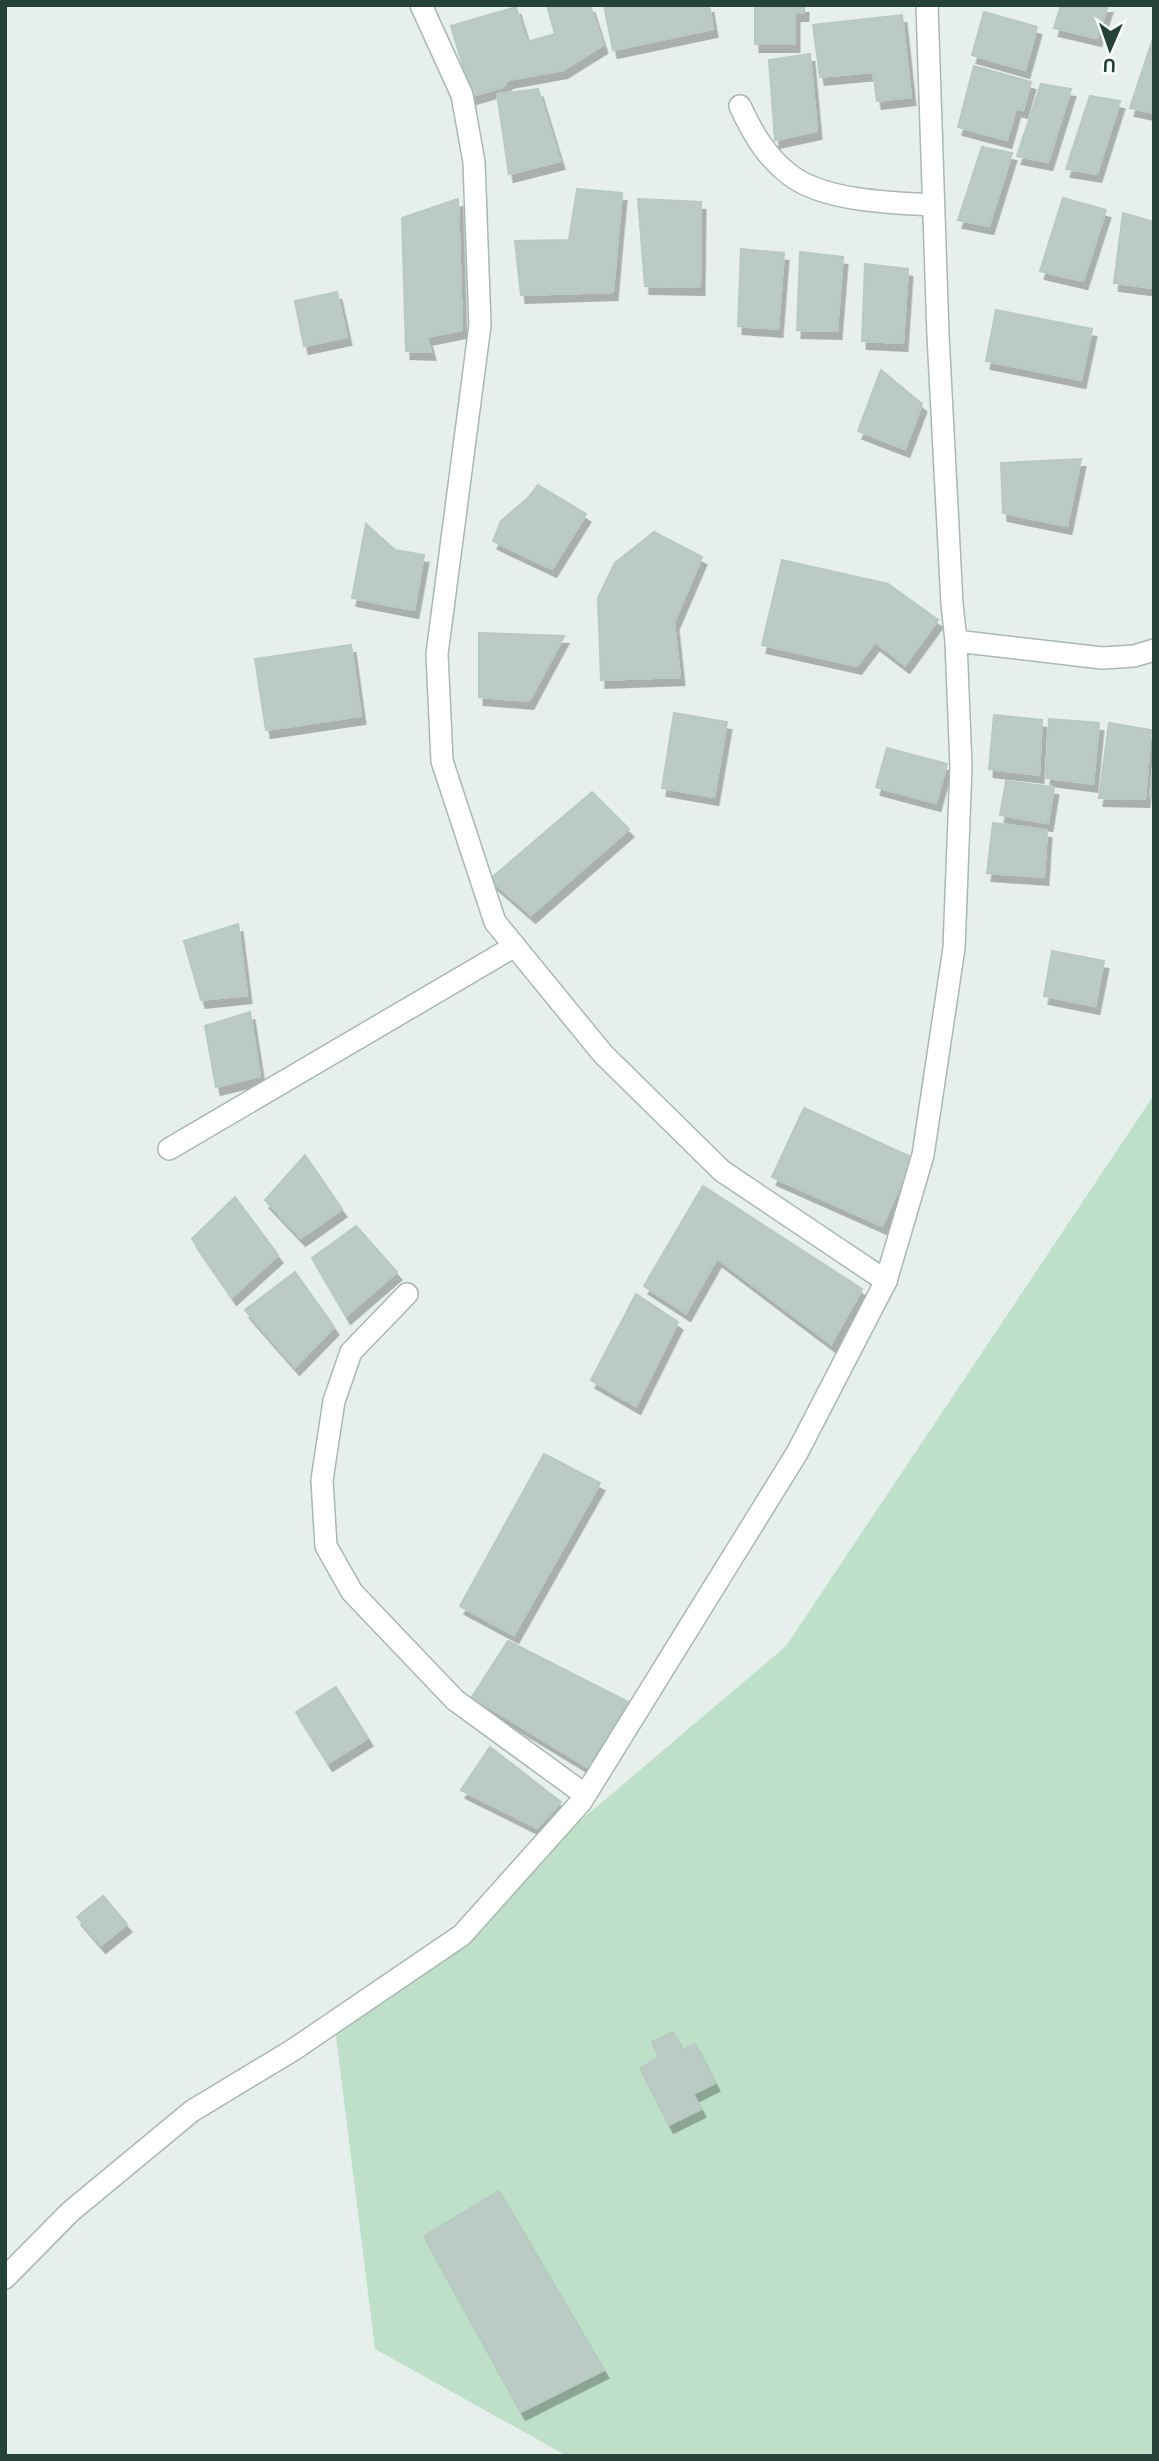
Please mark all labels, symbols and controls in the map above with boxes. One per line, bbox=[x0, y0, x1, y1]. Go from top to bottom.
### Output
north arrow bbox=[1075, 14, 1145, 84]
text: U bbox=[1102, 55, 1116, 77]

